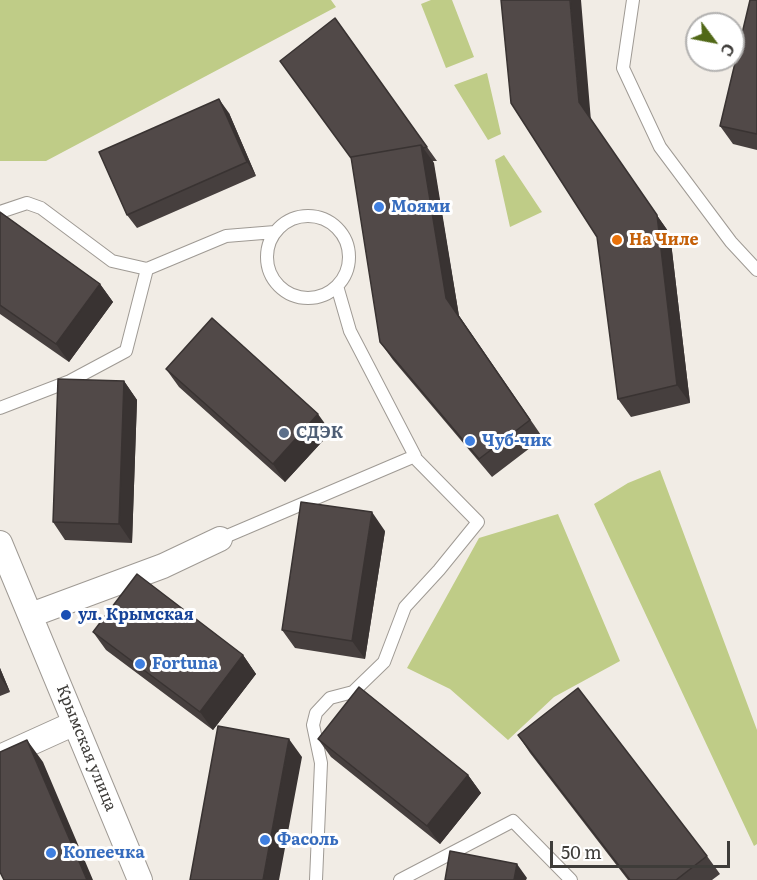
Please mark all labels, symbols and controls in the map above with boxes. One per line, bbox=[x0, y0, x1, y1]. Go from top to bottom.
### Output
north arrow bbox=[685, 12, 745, 72]
text: С bbox=[715, 39, 742, 62]
place label: Моями bbox=[391, 197, 450, 217]
marker: Моями bbox=[372, 200, 386, 214]
place label: На Чиле bbox=[629, 230, 699, 250]
marker: На Чиле bbox=[610, 233, 624, 247]
place label: СДЭК bbox=[296, 423, 343, 443]
marker: СДЭК bbox=[277, 426, 291, 440]
place label: Чуб-чик bbox=[482, 431, 552, 451]
marker: Чуб-чик bbox=[463, 434, 477, 448]
place label: ул. Крымская bbox=[78, 605, 194, 625]
marker: ул. Крымская bbox=[59, 608, 73, 622]
place label: Fortuna bbox=[152, 654, 218, 674]
marker: Fortuna bbox=[133, 657, 147, 671]
street label: Крымская улица bbox=[52, 682, 120, 814]
scale bar bbox=[553, 829, 733, 867]
place label: Фасоль bbox=[277, 830, 339, 850]
marker: Фасоль bbox=[258, 833, 272, 847]
text: 50 m bbox=[561, 838, 602, 865]
place label: Копеечка bbox=[63, 843, 145, 863]
marker: Копеечка bbox=[44, 846, 58, 860]

